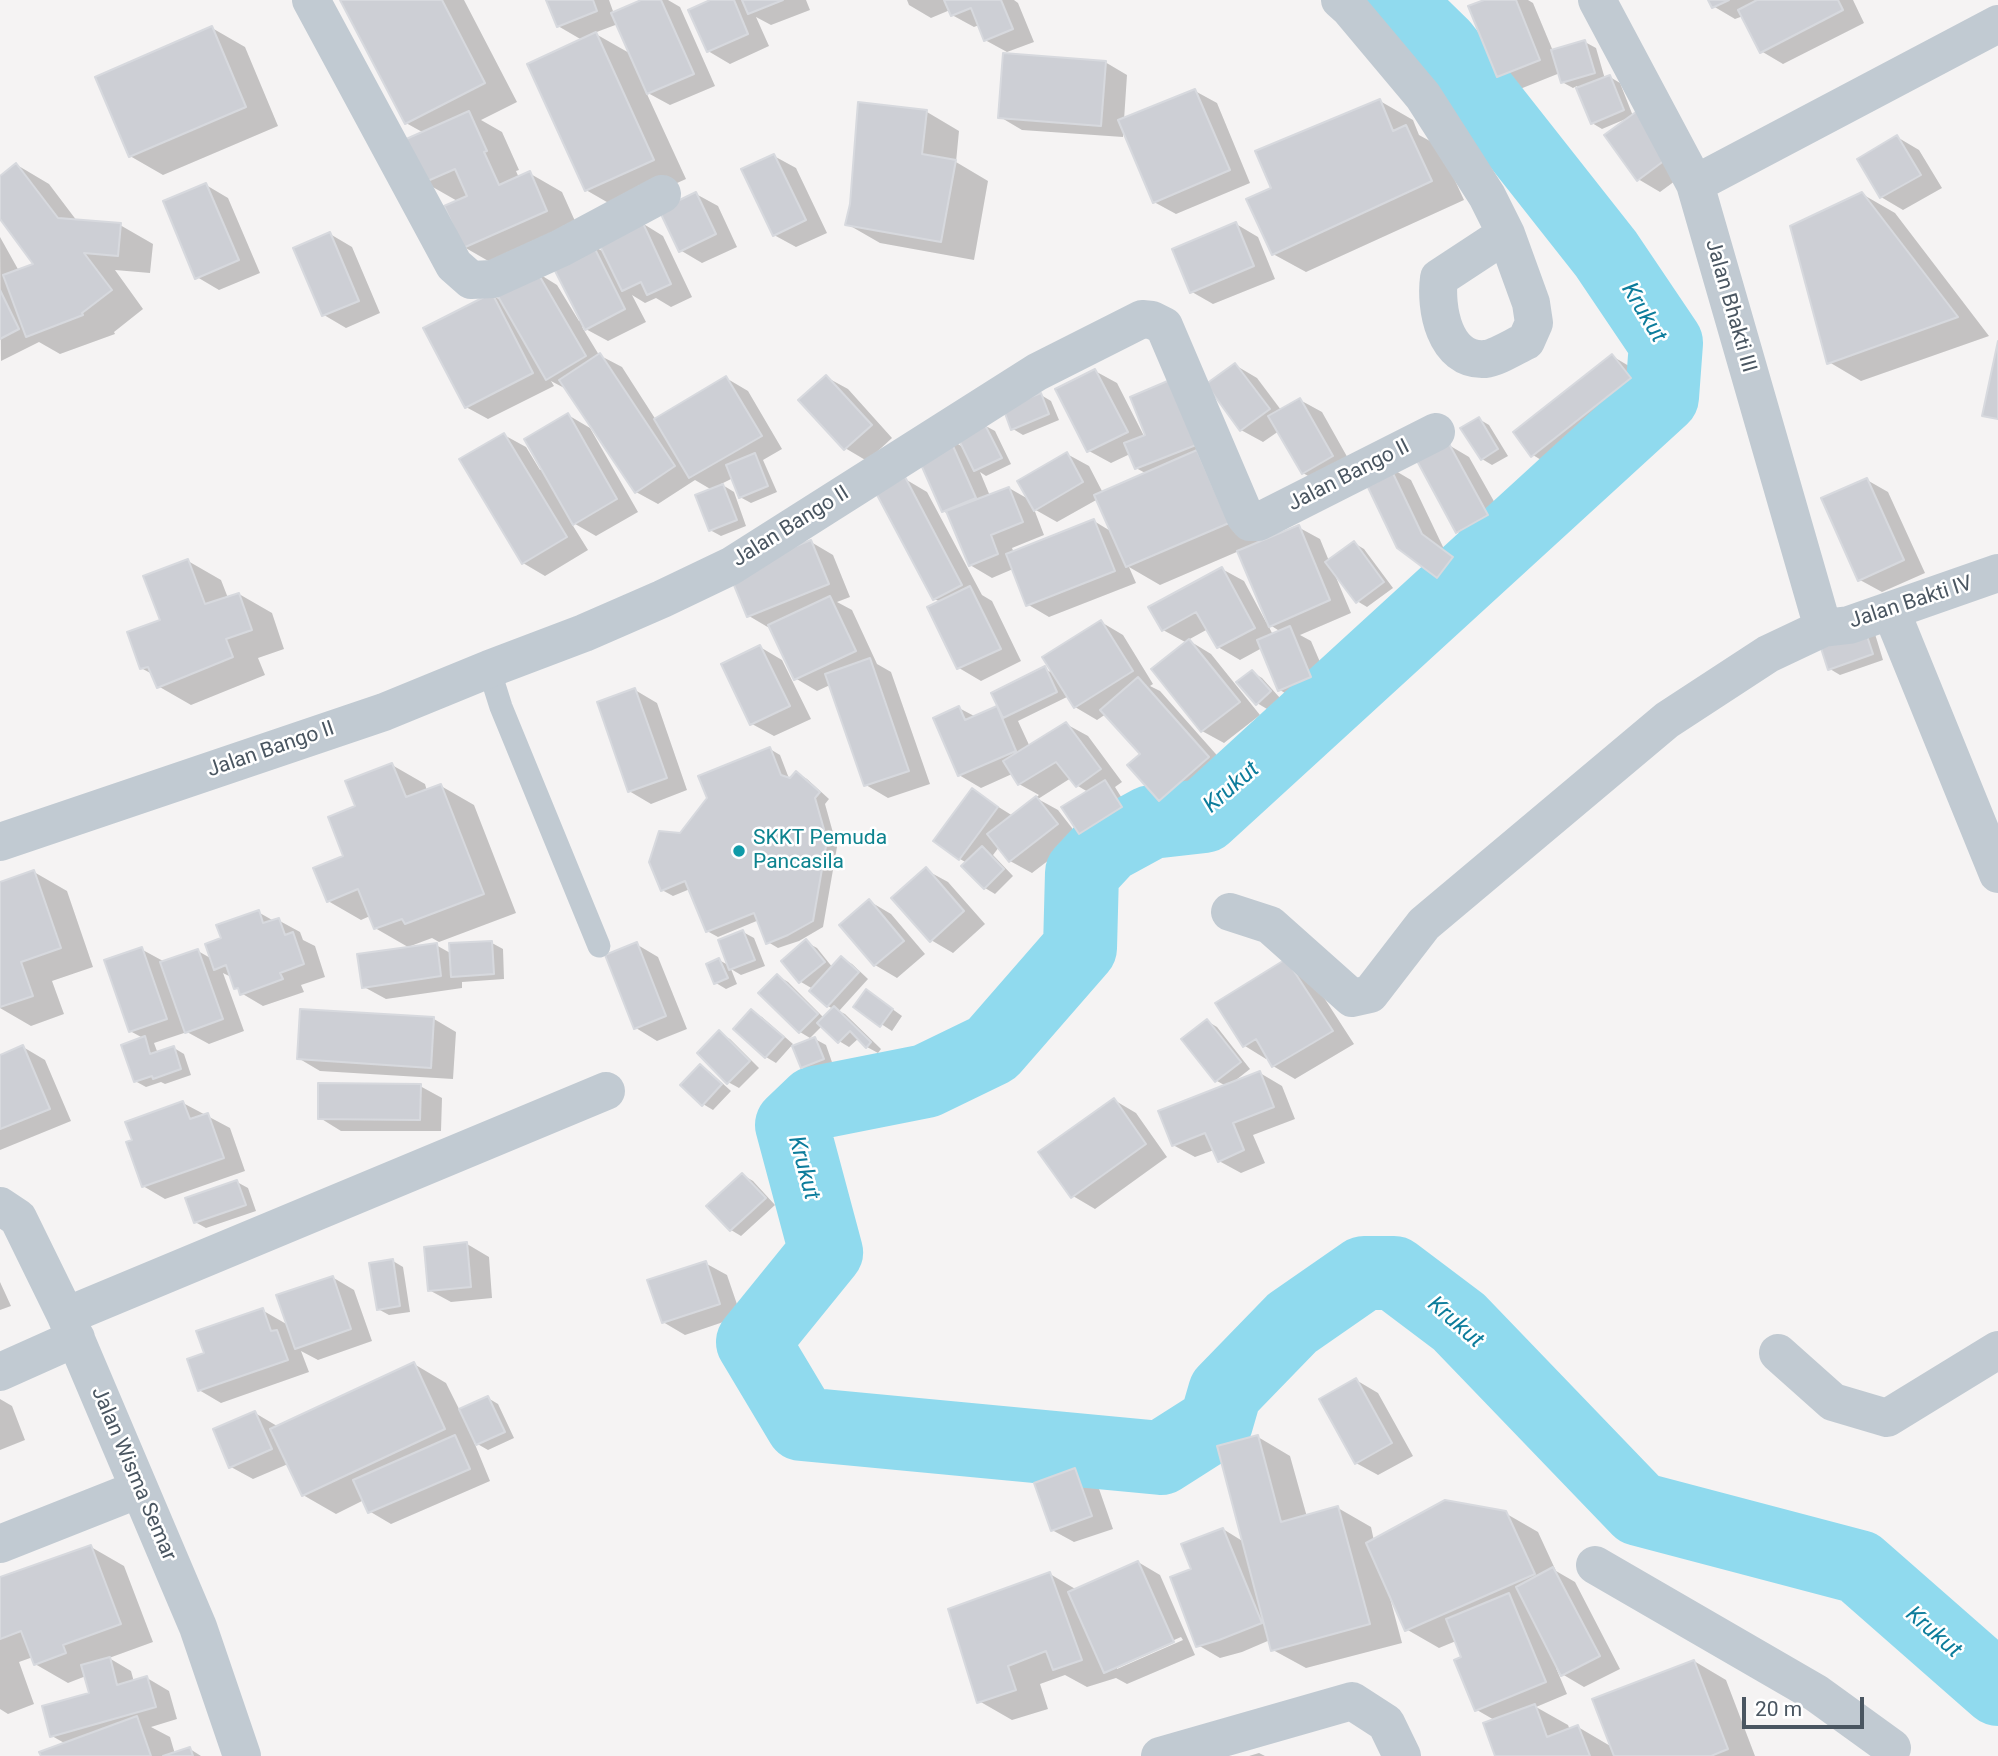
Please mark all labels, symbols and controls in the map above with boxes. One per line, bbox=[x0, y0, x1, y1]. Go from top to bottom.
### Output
street label: Jalan Bhakti III bbox=[1699, 236, 1761, 376]
water label: Krukut bbox=[1614, 278, 1672, 348]
street label: Jalan Bango II bbox=[1284, 435, 1414, 517]
street label: Jalan Bango II bbox=[728, 481, 854, 573]
street label: Jalan Bakti IV bbox=[1846, 571, 1976, 635]
street label: Jalan Bango II bbox=[204, 716, 338, 784]
water label: Krukut bbox=[1199, 756, 1265, 820]
place label: SKKT Pemuda Pancasila bbox=[753, 826, 887, 876]
marker: SKKT Pemuda Pancasila bbox=[731, 843, 747, 859]
water label: Krukut bbox=[781, 1133, 825, 1203]
water label: Krukut bbox=[1422, 1291, 1488, 1355]
street label: Jalan Wisma Semar bbox=[85, 1383, 181, 1565]
water label: Krukut bbox=[1900, 1601, 1966, 1665]
scale bar bbox=[1746, 1682, 1868, 1726]
text: 20 m bbox=[1755, 1697, 1802, 1721]

